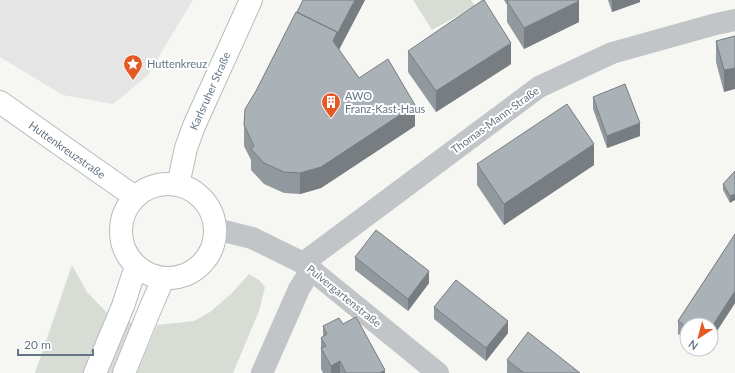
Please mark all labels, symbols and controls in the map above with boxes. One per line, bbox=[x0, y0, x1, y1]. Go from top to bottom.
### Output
street label: Karlsruher Straße bbox=[187, 50, 233, 132]
place icon: Huttenkreuz bbox=[122, 53, 144, 81]
place label: Huttenkreuz bbox=[147, 57, 207, 70]
street label: Thomas-Mann-Straße bbox=[448, 83, 541, 156]
place label: AWO Franz-Kast-Haus bbox=[345, 89, 426, 115]
building icon: AWO Franz-Kast-Haus bbox=[320, 91, 342, 119]
street label: Huttenkreuzstraße bbox=[27, 118, 108, 181]
street label: Pulvergartenstraße bbox=[305, 262, 384, 330]
north arrow bbox=[679, 317, 719, 357]
scale bar bbox=[18, 331, 93, 357]
text: 20 m bbox=[24, 337, 51, 352]
text: N bbox=[686, 338, 700, 353]

